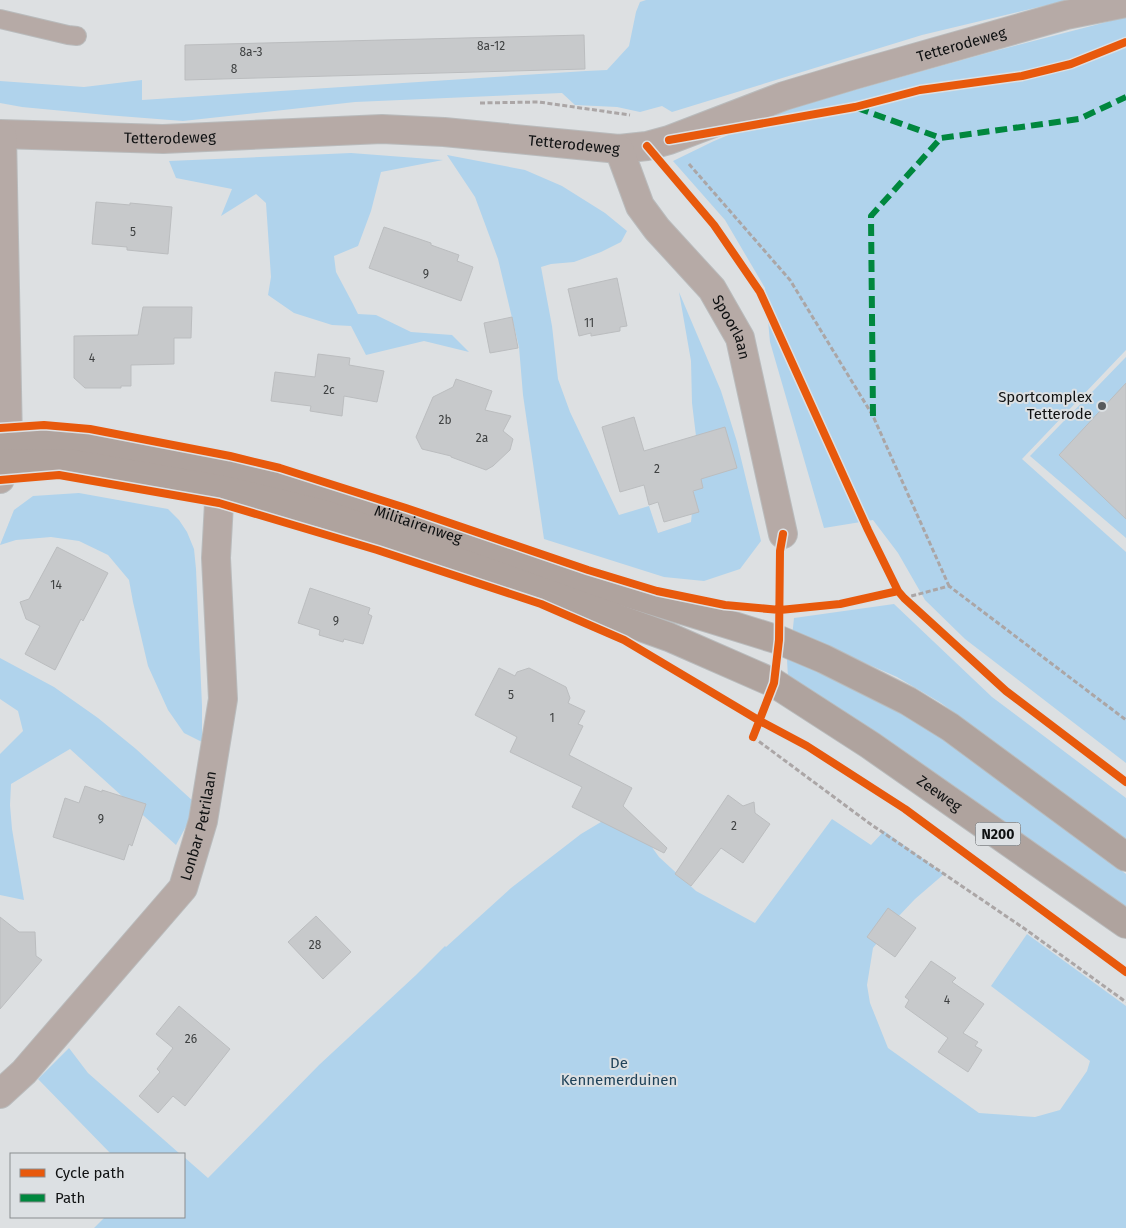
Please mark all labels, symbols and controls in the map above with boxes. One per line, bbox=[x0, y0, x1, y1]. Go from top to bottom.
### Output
street label: Tetterodeweg bbox=[915, 23, 1008, 66]
house number: 8a-12 bbox=[477, 39, 505, 53]
house number: 8a-3 bbox=[239, 45, 263, 59]
house number: 8 bbox=[231, 62, 238, 76]
street label: Tetterodeweg bbox=[124, 128, 216, 148]
street label: Tetterodeweg bbox=[527, 131, 621, 158]
house number: 5 bbox=[130, 225, 136, 239]
house number: 9 bbox=[423, 267, 429, 281]
street label: Spoorlaan bbox=[708, 292, 753, 361]
house number: 11 bbox=[584, 316, 594, 330]
house number: 4 bbox=[89, 351, 96, 365]
house number: 2c bbox=[323, 383, 335, 397]
place label: Sportcomplex Tetterode bbox=[998, 388, 1093, 423]
marker: Sportcomplex Tetterode bbox=[1096, 400, 1108, 412]
house number: 2b bbox=[438, 413, 452, 427]
house number: 2a bbox=[476, 431, 488, 445]
house number: 2 bbox=[654, 462, 660, 476]
street label: Militairenweg bbox=[372, 502, 465, 547]
house number: 14 bbox=[50, 578, 62, 592]
house number: 9 bbox=[333, 614, 339, 628]
house number: 5 bbox=[508, 688, 514, 702]
house number: 1 bbox=[549, 711, 555, 725]
street label: Lonbar Petrilaan bbox=[177, 770, 220, 883]
street label: Zeeweg bbox=[913, 772, 965, 816]
house number: 9 bbox=[98, 812, 104, 826]
house number: 2 bbox=[731, 819, 737, 833]
road number: N200 bbox=[976, 822, 1020, 846]
house number: 28 bbox=[309, 938, 322, 952]
house number: 4 bbox=[944, 993, 951, 1007]
house number: 26 bbox=[185, 1032, 197, 1046]
park label: De Kennemerduinen bbox=[561, 1054, 677, 1089]
legend bbox=[10, 1153, 185, 1218]
text: Cycle path bbox=[55, 1164, 125, 1182]
text: Path bbox=[55, 1189, 85, 1207]

